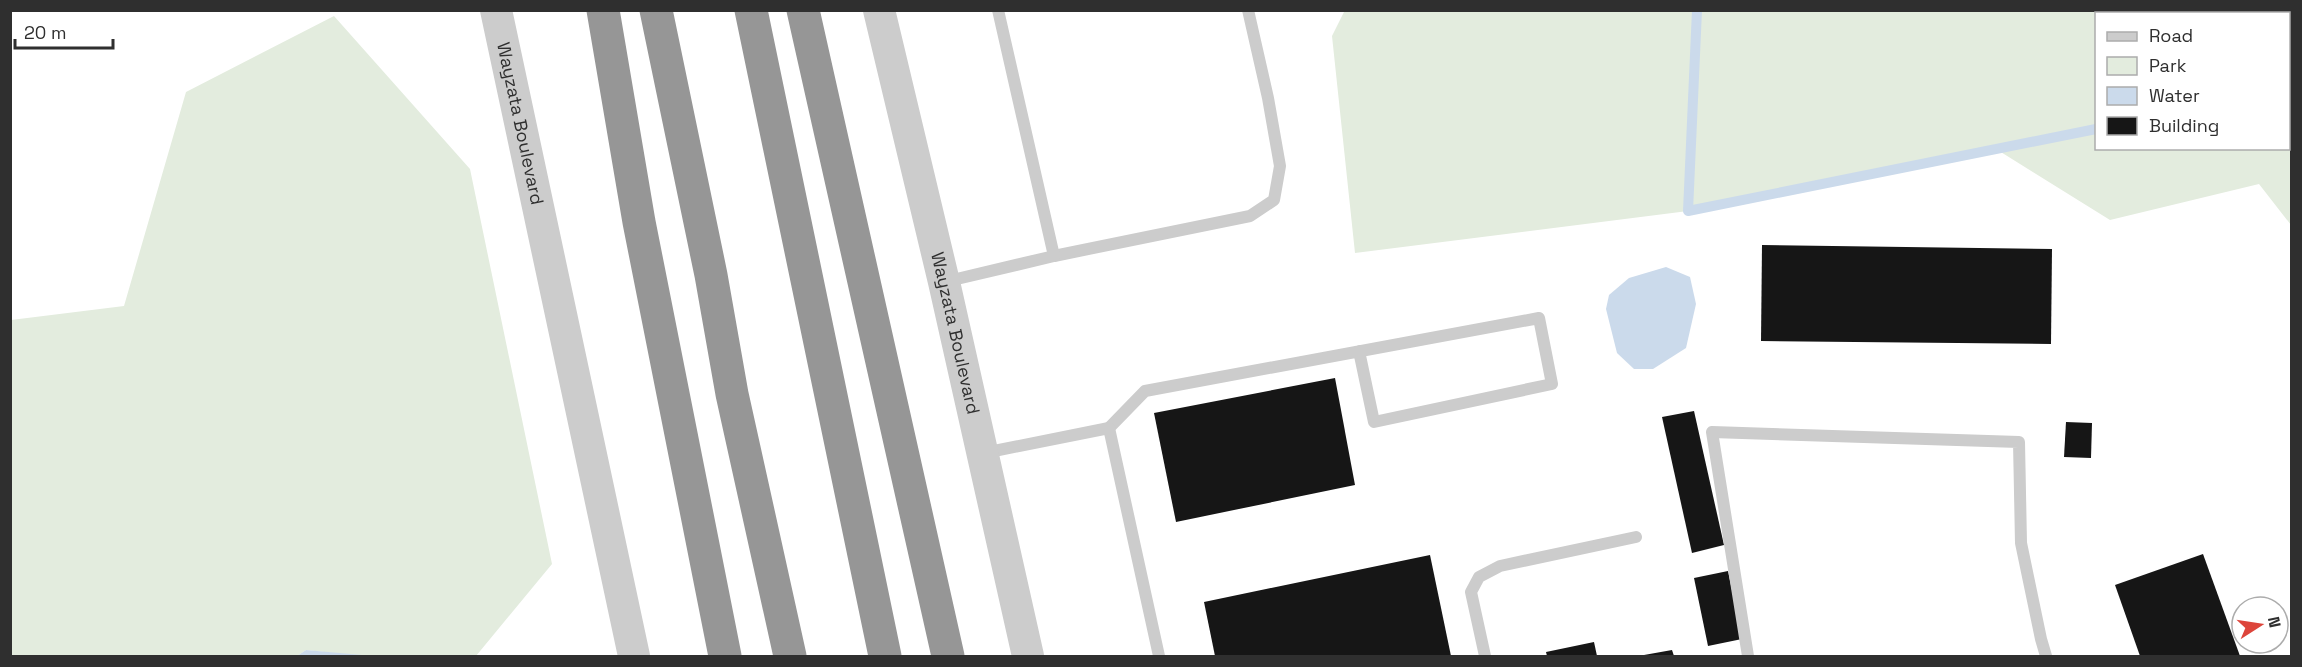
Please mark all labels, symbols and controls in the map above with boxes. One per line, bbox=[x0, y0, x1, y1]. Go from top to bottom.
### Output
scale bar bbox=[15, 12, 112, 50]
legend bbox=[2095, 12, 2290, 150]
text: 20 m bbox=[24, 21, 67, 44]
text: Road bbox=[2149, 24, 2193, 47]
street label: Wayzata Boulevard bbox=[492, 40, 549, 207]
text: Park bbox=[2149, 54, 2187, 77]
text: Water bbox=[2149, 84, 2200, 107]
text: Building bbox=[2149, 114, 2219, 137]
street label: Wayzata Boulevard bbox=[926, 250, 985, 416]
north arrow bbox=[2230, 595, 2290, 655]
text: N bbox=[2263, 615, 2286, 629]

